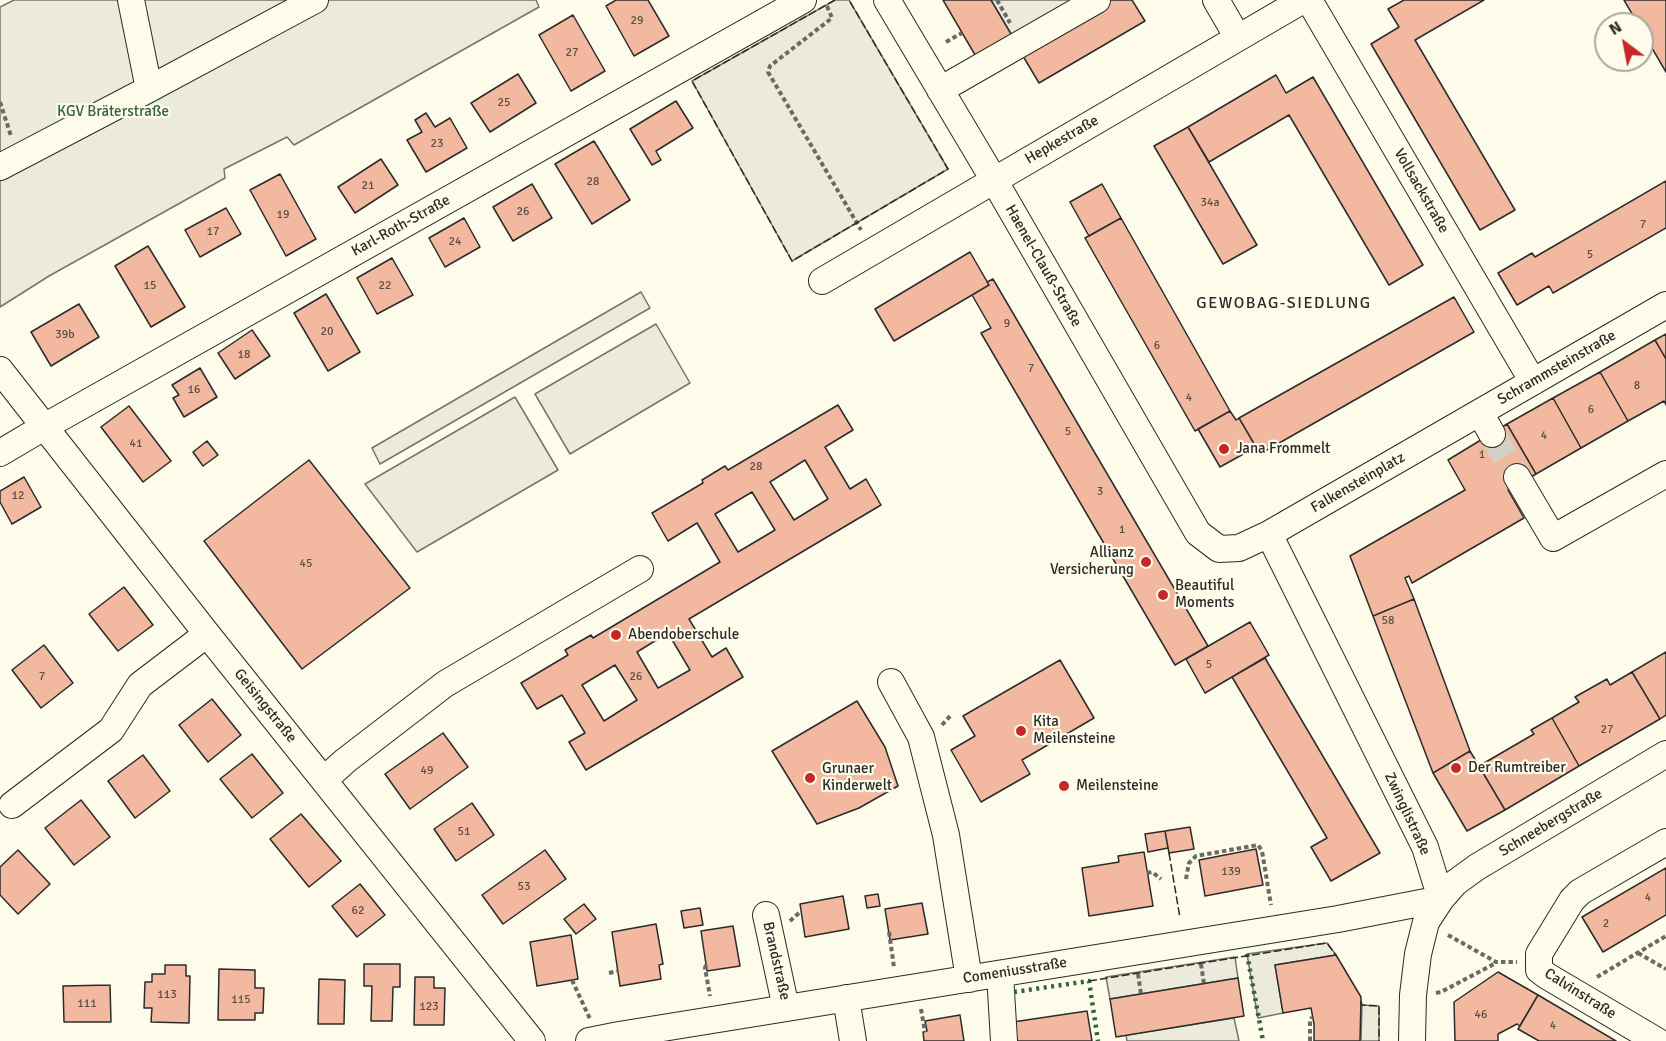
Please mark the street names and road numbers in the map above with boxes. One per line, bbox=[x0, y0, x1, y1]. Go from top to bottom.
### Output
street label: Hepkestraße bbox=[1022, 112, 1102, 168]
street label: Vollsackstraße bbox=[1390, 145, 1452, 237]
street label: Karl-Roth-Straße bbox=[348, 191, 454, 261]
street label: Haenel-Clauß-Straße bbox=[1001, 202, 1085, 330]
street label: Schrammsteinstraße bbox=[1495, 327, 1619, 409]
street label: Falkensteinplatz bbox=[1308, 449, 1408, 517]
street label: Geisingstraße bbox=[230, 665, 300, 747]
street label: Zwinglistraße bbox=[1380, 770, 1434, 858]
street label: Schneebergstraße bbox=[1496, 785, 1606, 861]
street label: Brandstraße bbox=[758, 920, 794, 1002]
street label: Comeniusstraße bbox=[962, 954, 1068, 988]
street label: Calvinstraße bbox=[1541, 965, 1619, 1023]

